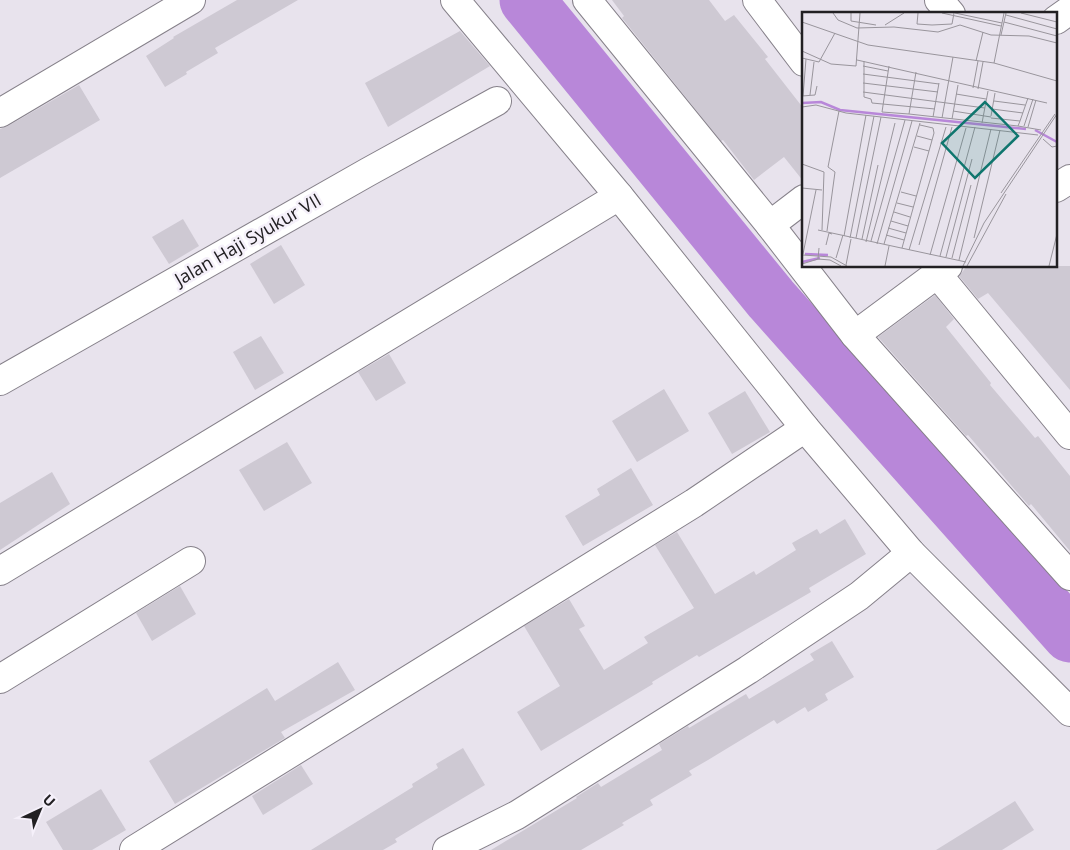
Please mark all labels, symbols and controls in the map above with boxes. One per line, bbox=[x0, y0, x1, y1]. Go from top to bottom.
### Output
inset map bbox=[802, 12, 1058, 268]
street label: Jalan Haji Syukur VII bbox=[168, 187, 325, 292]
north arrow bbox=[15, 785, 65, 835]
text: U bbox=[39, 790, 60, 811]

